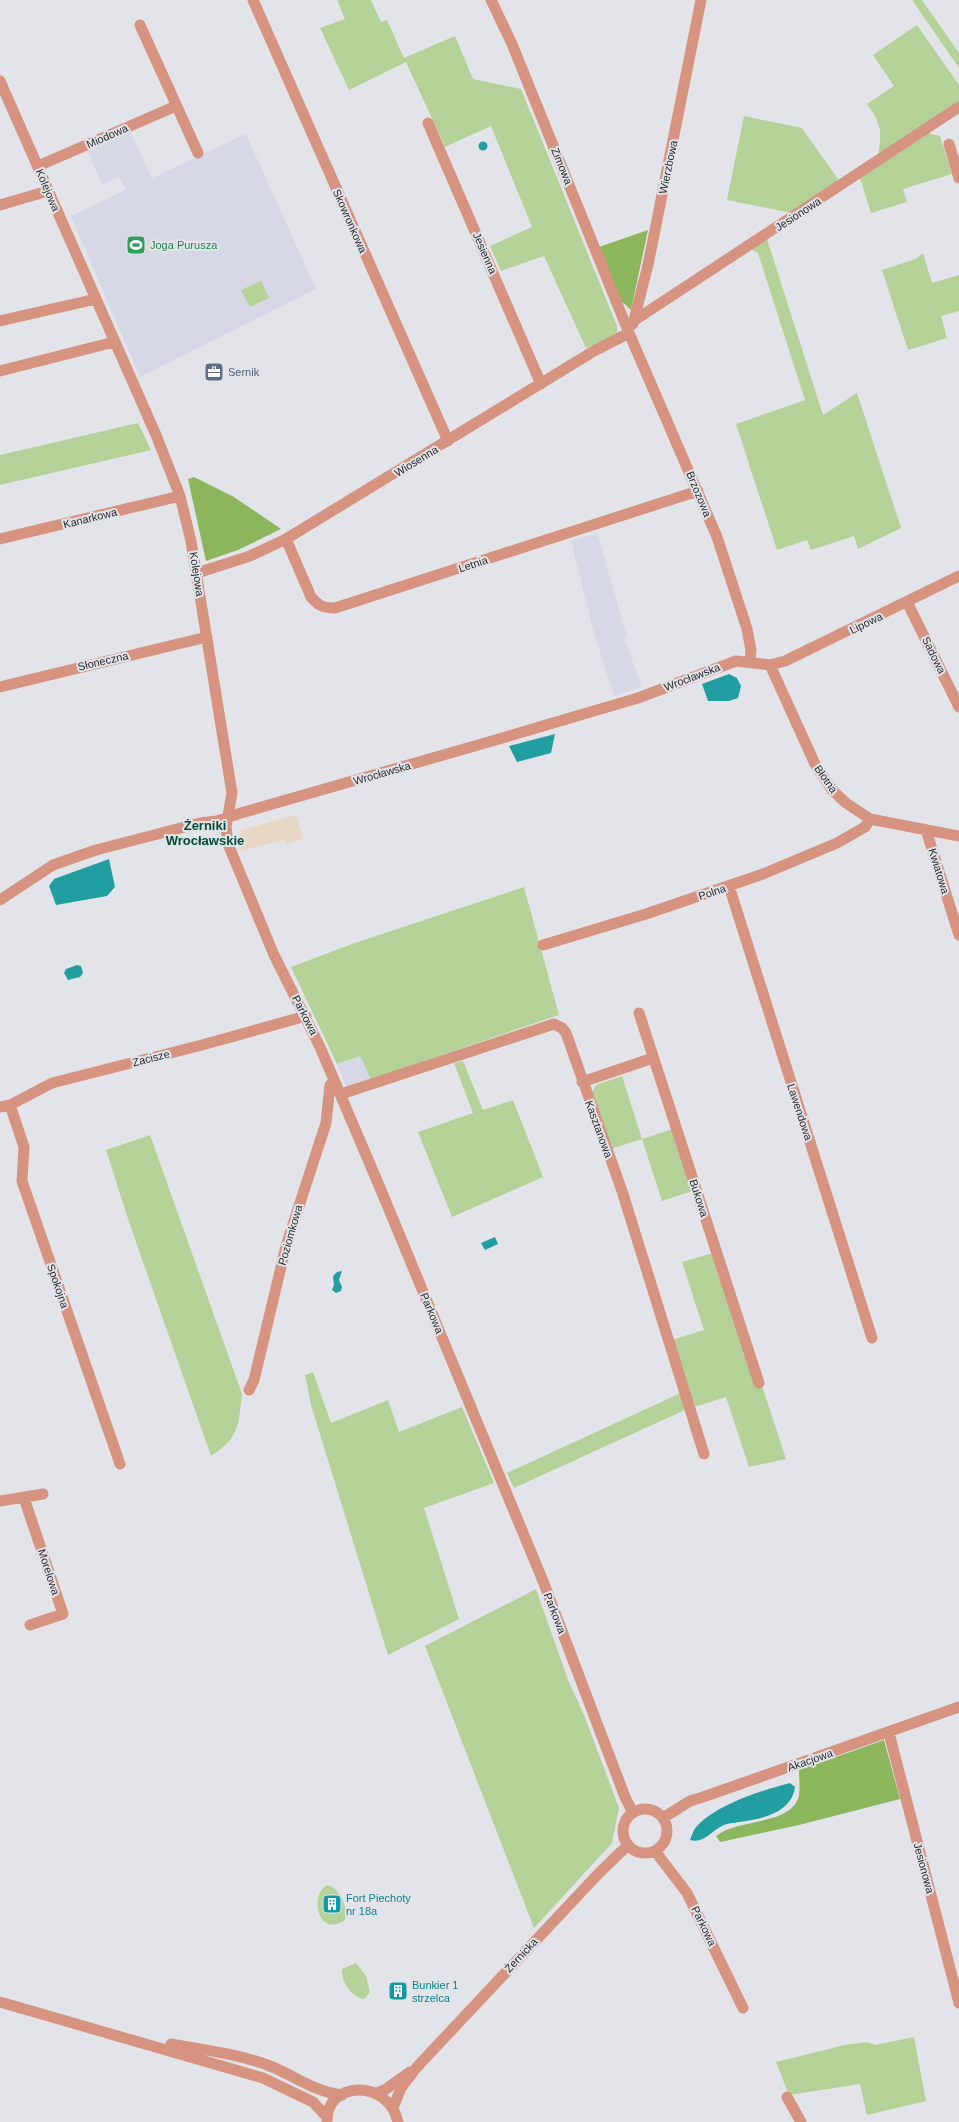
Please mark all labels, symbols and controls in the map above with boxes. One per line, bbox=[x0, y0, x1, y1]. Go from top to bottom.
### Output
street label: Miodowa bbox=[84, 121, 130, 150]
street label: Wierzbowa bbox=[656, 138, 680, 195]
street label: Zimowa bbox=[549, 146, 575, 187]
street label: Kolejowa bbox=[34, 167, 63, 214]
street label: Skowronkowa bbox=[331, 187, 370, 256]
street label: Jesionowa bbox=[773, 194, 824, 233]
street label: Jesienna bbox=[471, 230, 500, 276]
sports icon: Joga Purusza bbox=[125, 234, 147, 256]
place label: Joga Purusza bbox=[150, 239, 218, 251]
office icon: Sernik bbox=[203, 361, 225, 383]
place label: Sernik bbox=[228, 366, 260, 378]
street label: Wiosenna bbox=[392, 442, 441, 479]
street label: Brzozowa bbox=[684, 469, 714, 519]
street label: Kanarkowa bbox=[62, 505, 119, 530]
street label: Kolejowa bbox=[188, 551, 207, 598]
street label: Letnia bbox=[457, 553, 490, 574]
street label: Lipowa bbox=[848, 610, 885, 636]
street label: Sadowa bbox=[920, 634, 948, 676]
street label: Słoneczna bbox=[77, 649, 130, 673]
street label: Wrocławska bbox=[662, 660, 723, 693]
street label: Wrocławska bbox=[352, 759, 413, 787]
street label: Błotna bbox=[812, 763, 840, 796]
district label: Żerniki Wrocławskie bbox=[166, 818, 244, 848]
street label: Kwiatowa bbox=[926, 847, 952, 896]
street label: Polna bbox=[697, 881, 728, 902]
street label: Parkowa bbox=[290, 993, 320, 1038]
street label: Zacisze bbox=[131, 1048, 171, 1068]
street label: Lawendowa bbox=[785, 1082, 815, 1143]
street label: Kasztanowa bbox=[583, 1099, 615, 1160]
street label: Bukowa bbox=[687, 1178, 711, 1219]
street label: Poziomkowa bbox=[276, 1203, 305, 1267]
street label: Spokojna bbox=[45, 1262, 71, 1310]
street label: Parkowa bbox=[418, 1291, 446, 1336]
street label: Morelowa bbox=[36, 1547, 62, 1597]
street label: Parkowa bbox=[542, 1591, 569, 1636]
street label: Akacjowa bbox=[786, 1746, 835, 1773]
street label: Jesionowa bbox=[911, 1841, 937, 1896]
place label: Fort Piechoty nr 18a bbox=[346, 1892, 411, 1917]
building icon: Fort Piechoty nr 18a bbox=[321, 1893, 343, 1915]
street label: Parkowa bbox=[689, 1904, 719, 1949]
street label: Żernicka bbox=[502, 1935, 540, 1975]
place label: Bunkier 1 strzelca bbox=[412, 1979, 458, 2004]
building icon: Bunkier 1 strzelca bbox=[387, 1980, 409, 2002]

